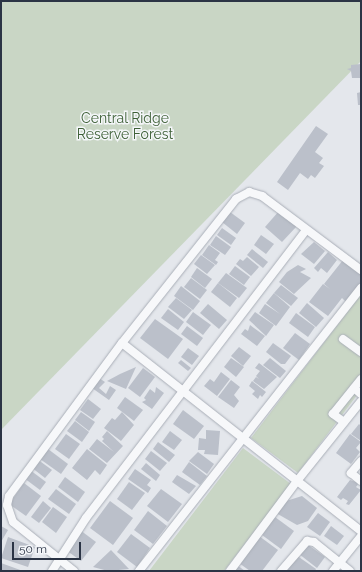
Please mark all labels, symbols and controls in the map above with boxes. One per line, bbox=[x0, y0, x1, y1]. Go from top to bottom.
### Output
park label: Central Ridge Reserve Forest bbox=[77, 110, 173, 142]
scale bar bbox=[14, 534, 83, 560]
text: 50 m bbox=[19, 542, 47, 556]

